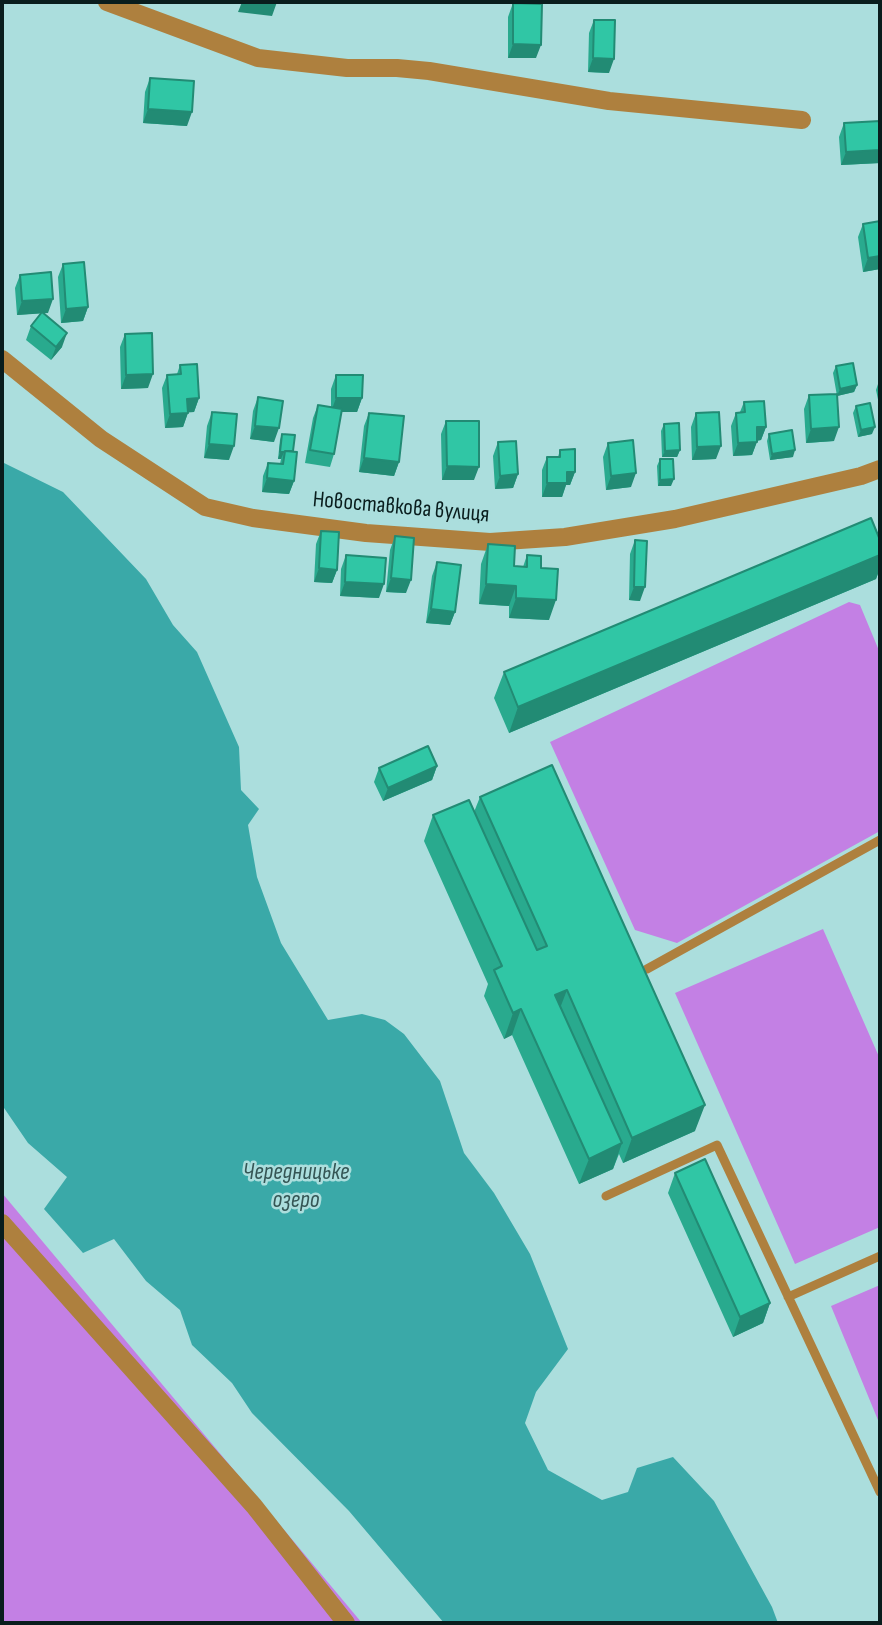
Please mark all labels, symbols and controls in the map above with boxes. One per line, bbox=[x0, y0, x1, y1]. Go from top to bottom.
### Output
street label: Новоставкова вулиця bbox=[312, 487, 490, 529]
water label: Чередницьке озеро bbox=[243, 1159, 349, 1215]

